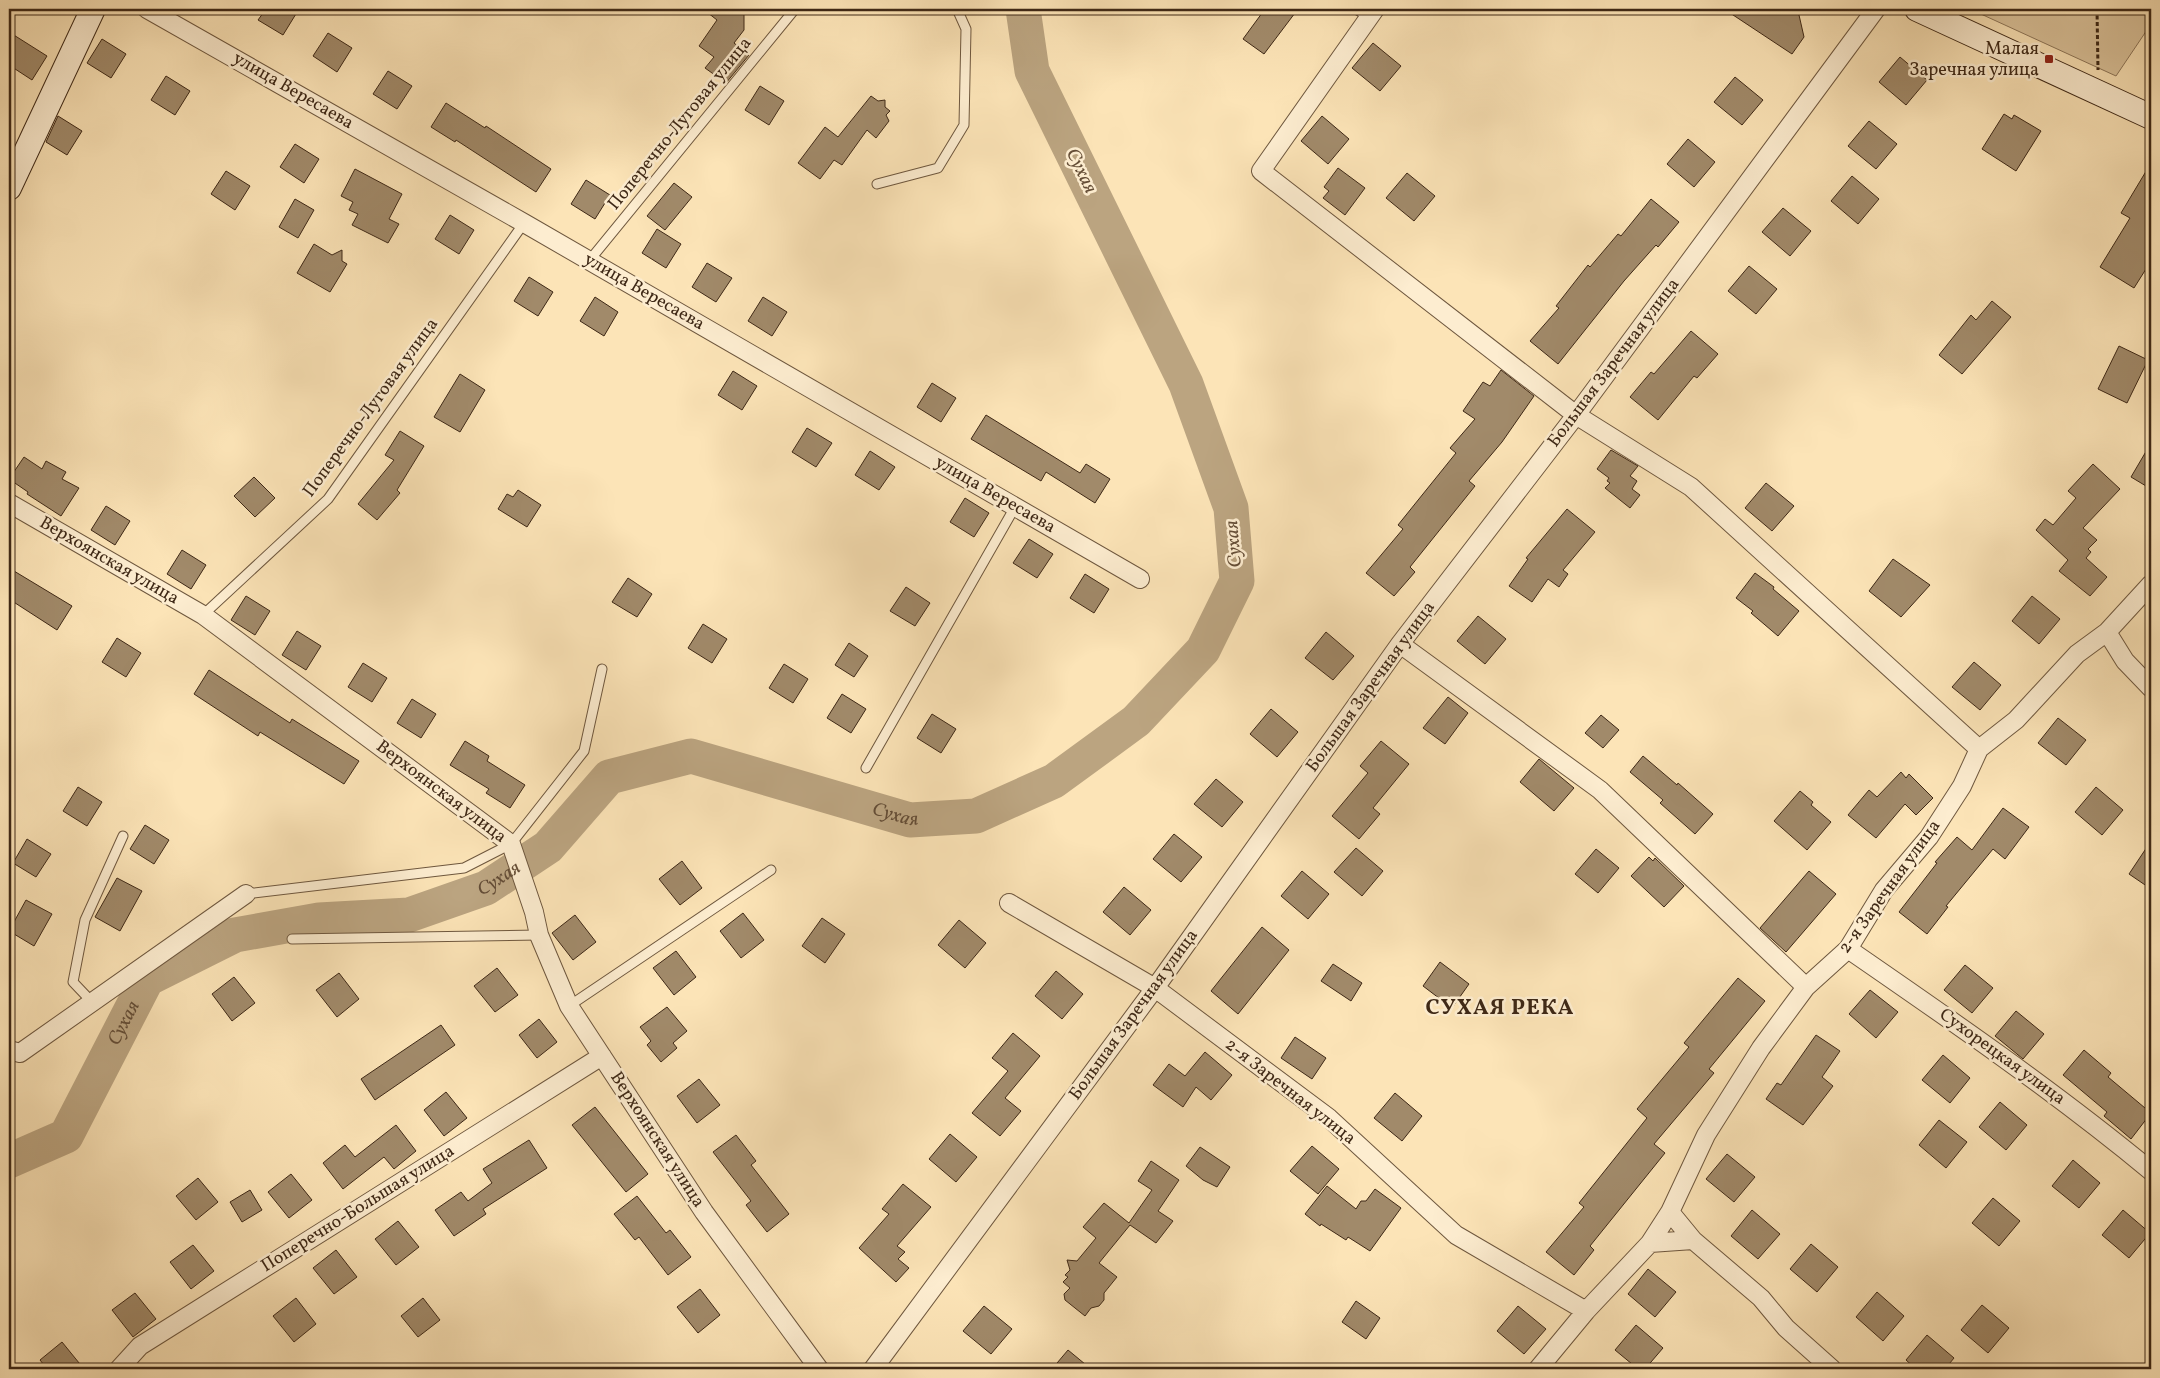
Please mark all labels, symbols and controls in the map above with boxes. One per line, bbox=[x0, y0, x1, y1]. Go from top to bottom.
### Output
street label: Поперечно-Луговая улица bbox=[602, 32, 758, 216]
place label: Малая Заречная улица bbox=[1909, 37, 2039, 83]
street label: улица Вересаева bbox=[228, 46, 358, 136]
marker: Малая Заречная улица bbox=[2043, 53, 2055, 65]
water label: Сухая bbox=[1059, 144, 1103, 198]
street label: улица Вересаева bbox=[579, 247, 709, 337]
street label: Большая Заречная улица bbox=[1542, 273, 1686, 453]
street label: Поперечно-Луговая улица bbox=[297, 313, 445, 503]
street label: улица Вересаева bbox=[930, 450, 1060, 540]
street label: Верхоянская улица bbox=[34, 511, 184, 611]
water label: Сухая bbox=[1219, 519, 1249, 569]
street label: Большая Заречная улица bbox=[1300, 596, 1442, 778]
street label: Верхоянская улица bbox=[371, 735, 511, 849]
water label: Сухая bbox=[869, 797, 919, 833]
street label: 2-я Заречная улица bbox=[1833, 815, 1947, 959]
water label: Сухая bbox=[474, 855, 526, 903]
street label: Большая Заречная улица bbox=[1063, 924, 1205, 1106]
district label: СУХАЯ РЕКА bbox=[1426, 993, 1574, 1024]
water label: Сухая bbox=[102, 996, 147, 1050]
street label: Сухорецкая улица bbox=[1934, 1003, 2070, 1111]
street label: 2-я Заречная улица bbox=[1219, 1033, 1361, 1151]
street label: Верхоянская улица bbox=[604, 1067, 710, 1213]
street label: Поперечно-Большая улица bbox=[257, 1139, 460, 1279]

